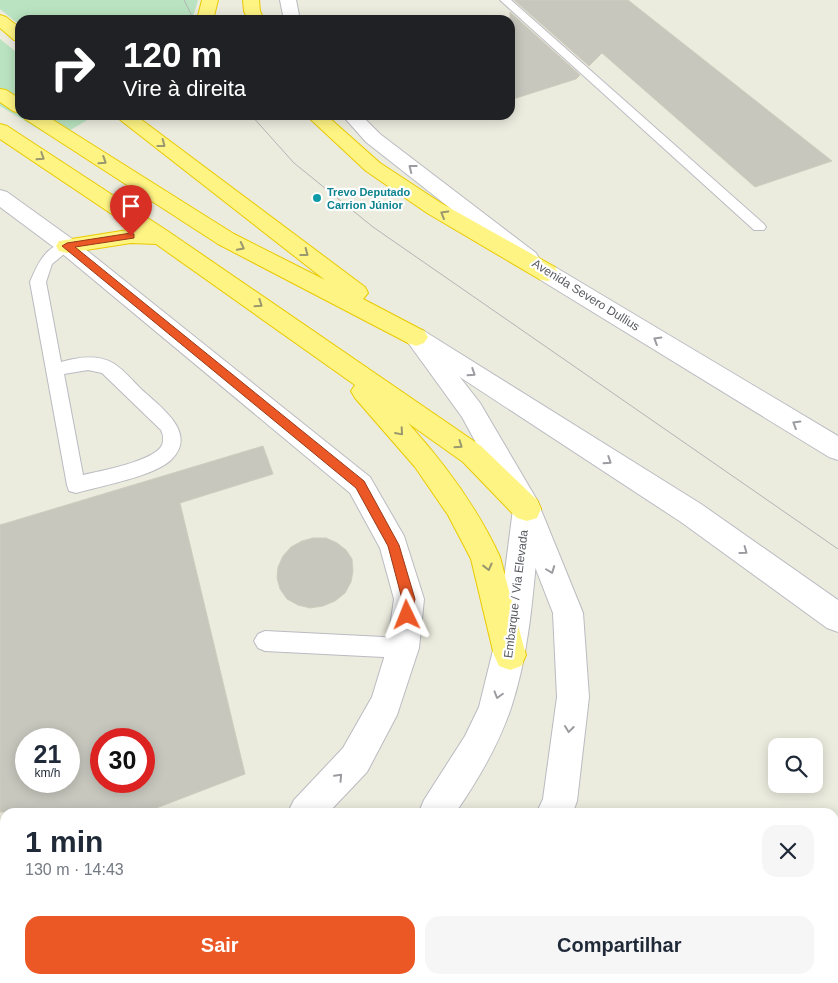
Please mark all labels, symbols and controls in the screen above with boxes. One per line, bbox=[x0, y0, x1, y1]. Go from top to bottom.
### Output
icon: right bbox=[40, 35, 105, 100]
text: 120 m bbox=[123, 35, 222, 74]
text: Vire à direita bbox=[123, 76, 246, 101]
one-way arrow bbox=[156, 139, 165, 147]
one-way arrow bbox=[35, 151, 44, 160]
one-way arrow bbox=[98, 154, 107, 164]
one-way arrow bbox=[409, 165, 418, 173]
pin bbox=[110, 185, 152, 236]
place label: Trevo Deputado Carrion Júnior bbox=[327, 186, 410, 211]
icon: arrive bbox=[117, 192, 145, 220]
marker: Trevo Deputado Carrion Júnior bbox=[311, 192, 323, 204]
one-way arrow bbox=[440, 210, 449, 220]
one-way arrow bbox=[236, 241, 245, 251]
one-way arrow bbox=[299, 248, 308, 256]
street label: Avenida Severo Dullius bbox=[530, 256, 642, 334]
one-way arrow bbox=[253, 298, 263, 307]
one-way arrow bbox=[654, 336, 663, 346]
one-way arrow bbox=[466, 367, 475, 376]
one-way arrow bbox=[793, 421, 802, 431]
one-way arrow bbox=[395, 426, 404, 435]
one-way arrow bbox=[453, 439, 463, 448]
one-way arrow bbox=[603, 454, 612, 464]
street label: Embarque / Via Elevada bbox=[501, 529, 531, 659]
one-way arrow bbox=[738, 545, 747, 554]
one-way arrow bbox=[482, 563, 492, 571]
one-way arrow bbox=[545, 566, 555, 574]
position arrow bbox=[380, 588, 432, 640]
one-way arrow bbox=[494, 690, 504, 698]
one-way arrow bbox=[564, 726, 575, 734]
speed limit sign: 30 bbox=[90, 728, 155, 793]
map controls bbox=[768, 738, 823, 793]
button: search bbox=[768, 738, 823, 793]
text: 21 bbox=[34, 740, 61, 768]
text: km/h bbox=[34, 766, 61, 780]
one-way arrow bbox=[333, 773, 342, 782]
text: 1 min bbox=[25, 825, 103, 858]
button: close bbox=[762, 825, 814, 877]
text: 130 m · 14:43 bbox=[25, 861, 124, 878]
button: Sair bbox=[25, 916, 415, 974]
button: Compartilhar bbox=[425, 916, 814, 974]

